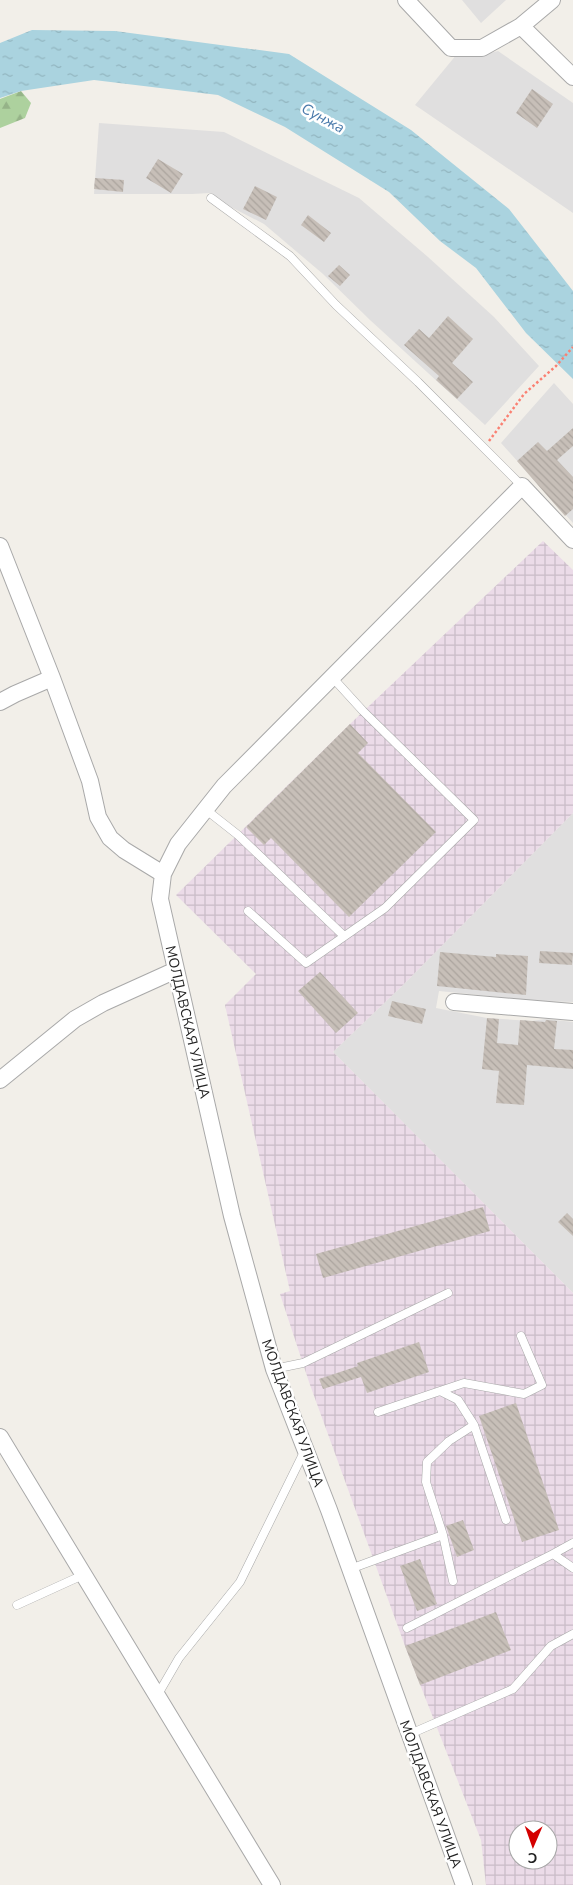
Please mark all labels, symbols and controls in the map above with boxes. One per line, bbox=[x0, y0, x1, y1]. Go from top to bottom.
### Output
water label: Сунжа bbox=[298, 98, 348, 138]
street label: МОЛДАВСКАЯ УЛИЦА bbox=[161, 944, 214, 1100]
street label: МОЛДАВСКАЯ УЛИЦА bbox=[257, 1337, 328, 1490]
street label: МОЛДАВСКАЯ УЛИЦА bbox=[395, 1718, 466, 1871]
north arrow bbox=[508, 1820, 558, 1870]
text: С bbox=[527, 1848, 538, 1867]

